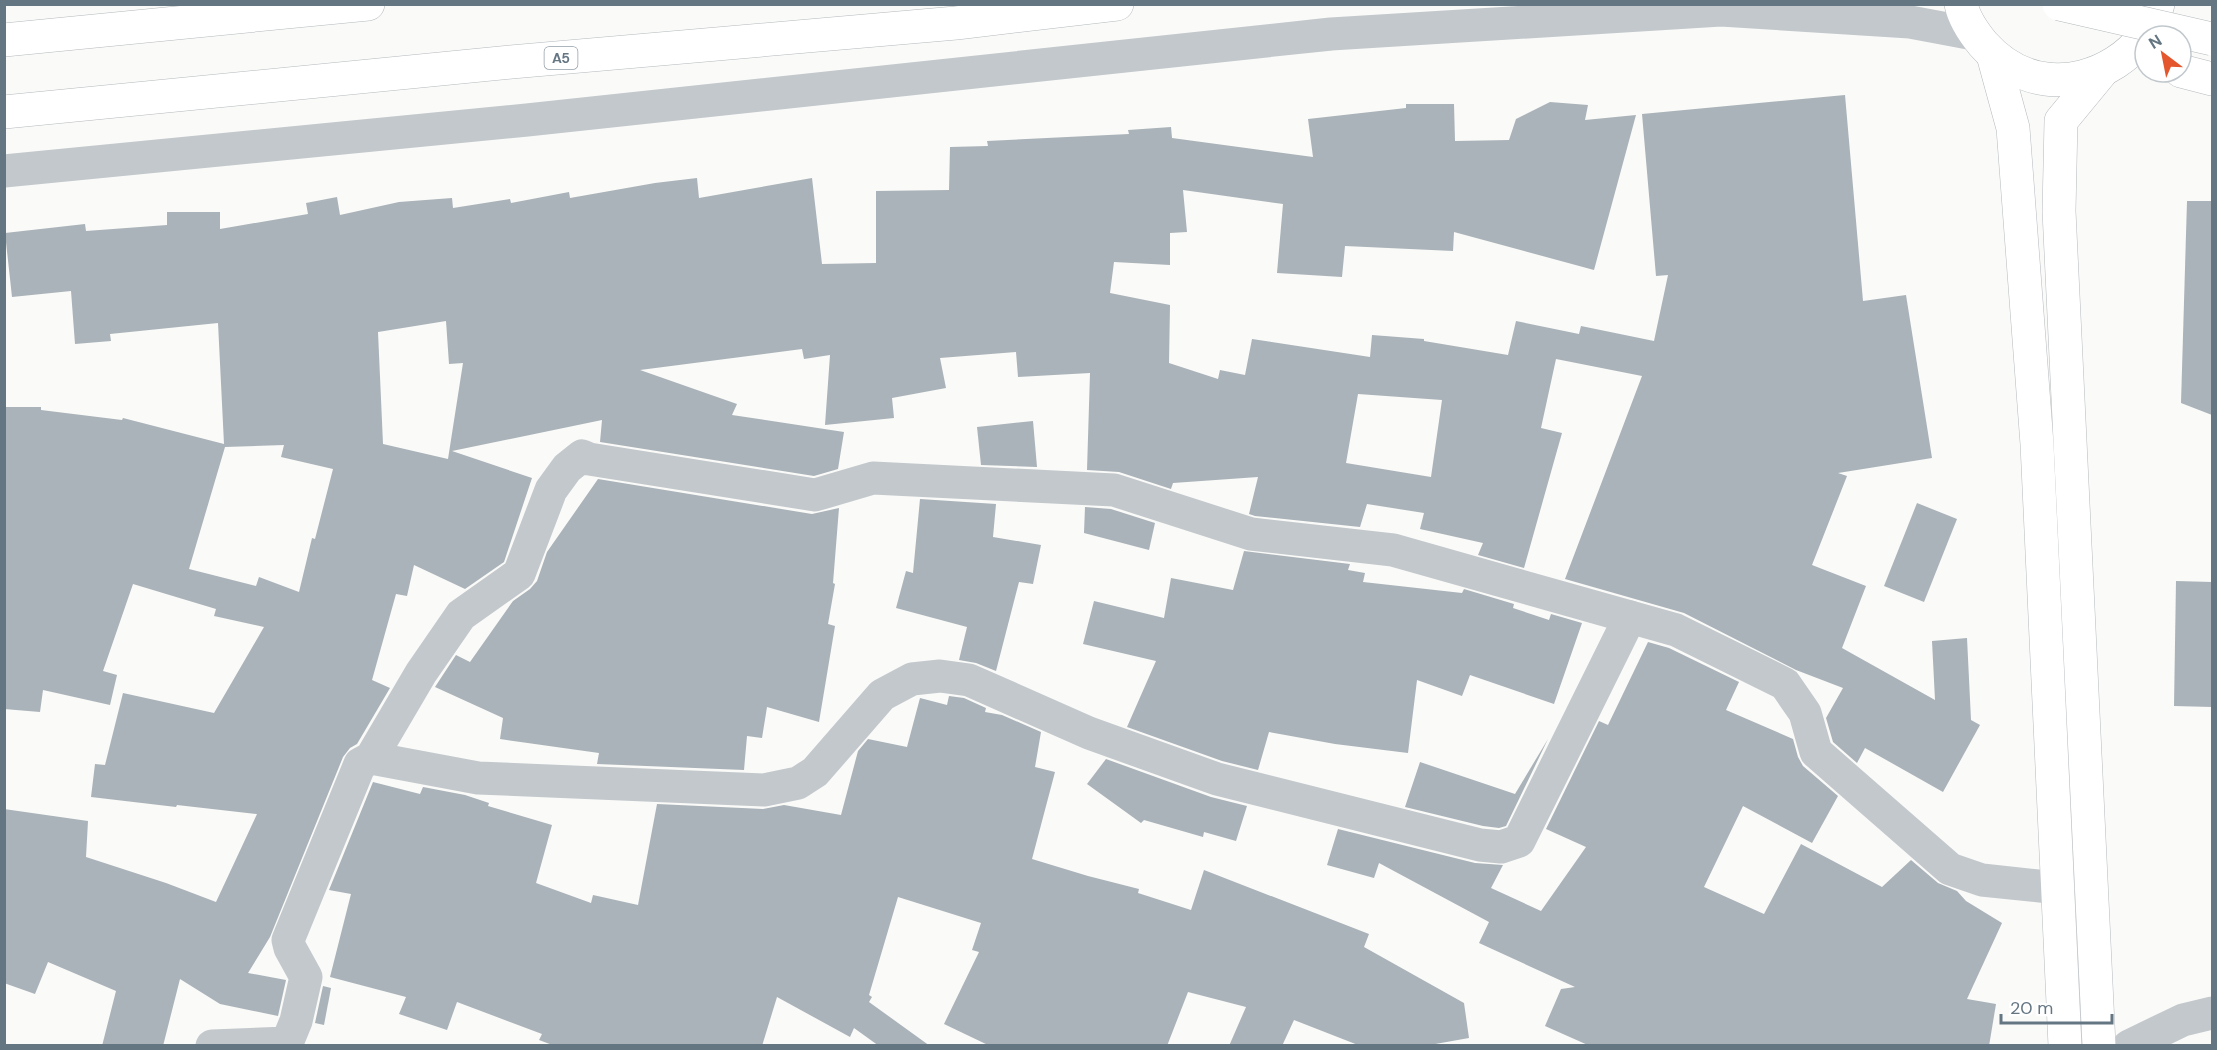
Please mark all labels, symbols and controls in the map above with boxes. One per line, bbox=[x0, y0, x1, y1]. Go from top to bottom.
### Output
north arrow bbox=[2133, 24, 2193, 84]
text: N bbox=[2145, 30, 2166, 54]
road number: A5 bbox=[544, 47, 578, 69]
scale bar bbox=[2001, 987, 2112, 1025]
text: 20 m bbox=[2010, 996, 2053, 1020]

